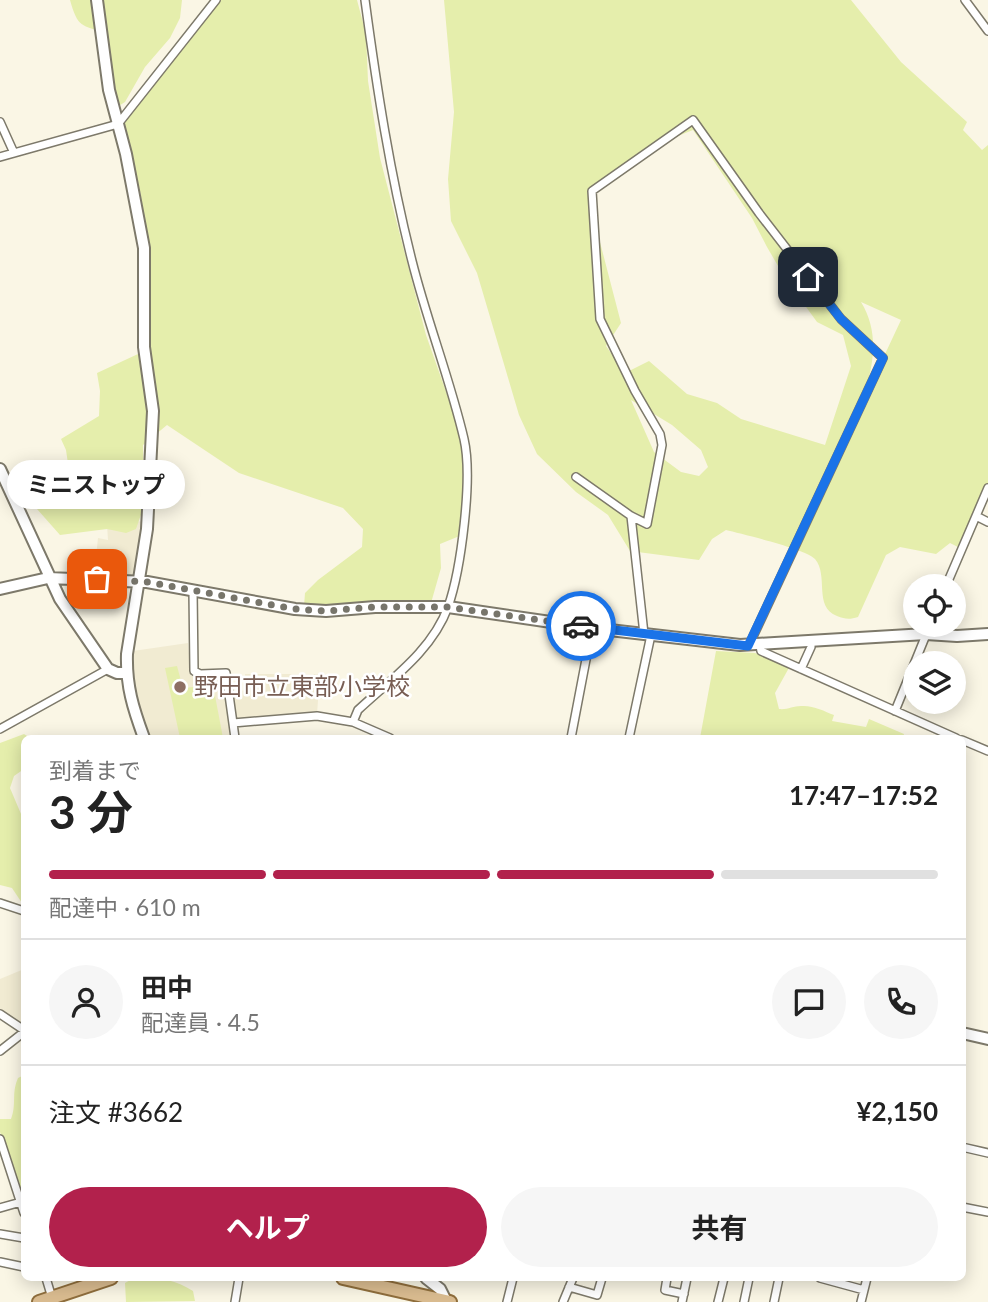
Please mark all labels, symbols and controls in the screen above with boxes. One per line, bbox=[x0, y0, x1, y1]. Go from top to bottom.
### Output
pin bbox=[778, 247, 838, 307]
icon: home bbox=[789, 258, 827, 296]
callout: ミニストップ bbox=[8, 460, 186, 509]
text: ミニストップ bbox=[27, 470, 165, 498]
pin bbox=[67, 549, 127, 609]
icon: bag bbox=[78, 560, 116, 598]
map controls bbox=[903, 574, 966, 714]
button: locate bbox=[903, 574, 966, 637]
courier bbox=[546, 591, 616, 661]
icon: car bbox=[562, 607, 600, 645]
button: layers bbox=[903, 651, 966, 714]
place label: 野田市立東部小学校 bbox=[194, 671, 410, 700]
marker: 野田市立東部小学校 bbox=[172, 679, 188, 695]
text: 到着まで bbox=[49, 756, 141, 784]
text: 17:47–17:52 bbox=[789, 779, 938, 811]
text: 3 分 bbox=[49, 784, 133, 839]
text: 配達中 · 610 m bbox=[49, 893, 201, 921]
button: person bbox=[49, 965, 123, 1039]
button: chat bbox=[772, 965, 846, 1039]
button: phone bbox=[864, 965, 938, 1039]
text: 田中 bbox=[141, 971, 193, 1003]
text: 配達員 · 4.5 bbox=[141, 1008, 260, 1036]
text: ¥2,150 bbox=[857, 1095, 938, 1127]
text: 注文 #3662 bbox=[49, 1096, 183, 1128]
button: ヘルプ bbox=[49, 1187, 487, 1267]
button: 共有 bbox=[501, 1187, 938, 1267]

